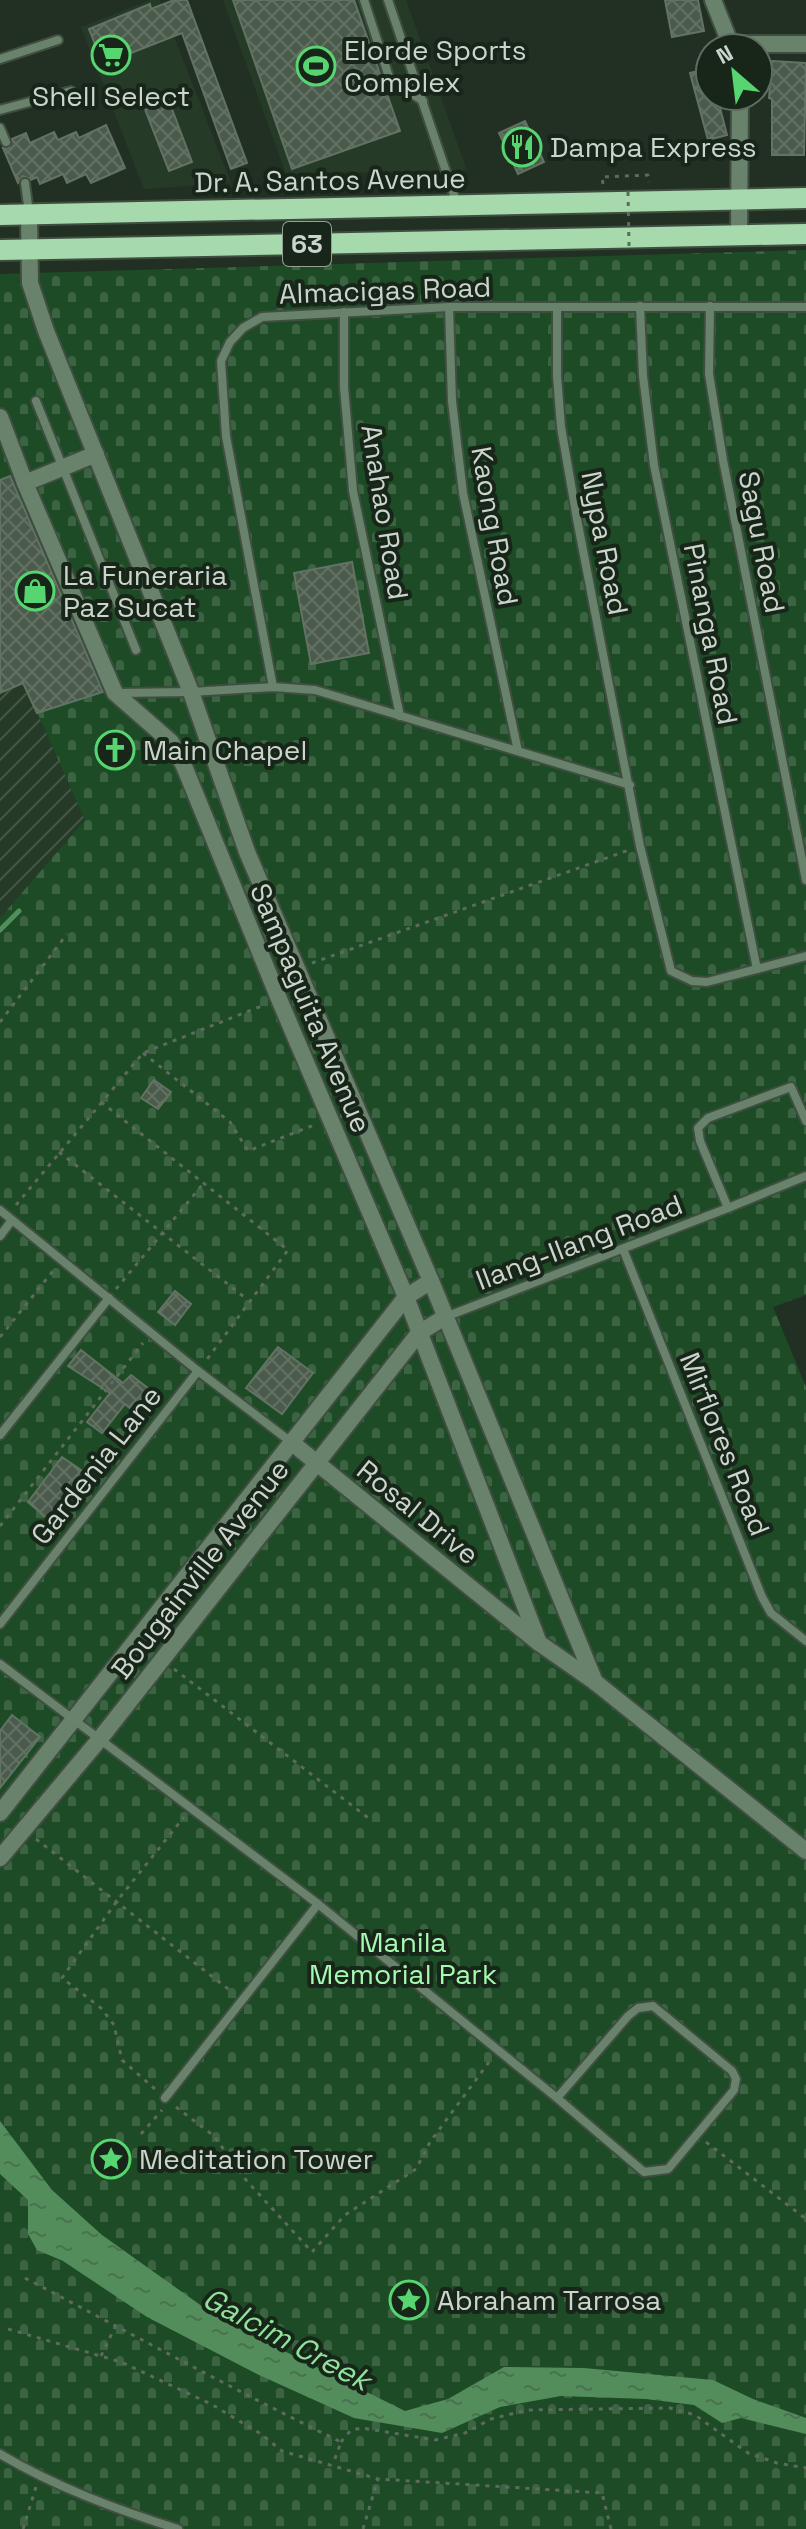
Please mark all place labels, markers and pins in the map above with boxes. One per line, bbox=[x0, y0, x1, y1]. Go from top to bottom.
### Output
place label: Elorde Sports Complex bbox=[344, 32, 526, 100]
supermarket icon: Shell Select bbox=[90, 34, 132, 76]
sports icon: Elorde Sports Complex bbox=[295, 45, 337, 87]
place label: Shell Select bbox=[32, 78, 190, 114]
restaurant icon: Dampa Express bbox=[501, 126, 543, 168]
place label: Dampa Express bbox=[550, 129, 757, 165]
place label: La Funeraria Paz Sucat bbox=[63, 557, 227, 625]
shop icon: La Funeraria Paz Sucat bbox=[14, 570, 56, 612]
church icon: Main Chapel bbox=[94, 729, 136, 771]
place label: Main Chapel bbox=[143, 732, 307, 768]
place icon: Meditation Tower bbox=[90, 2138, 132, 2180]
place label: Meditation Tower bbox=[139, 2141, 373, 2177]
place icon: Abraham Tarrosa bbox=[388, 2279, 430, 2321]
place label: Abraham Tarrosa bbox=[437, 2282, 661, 2318]

